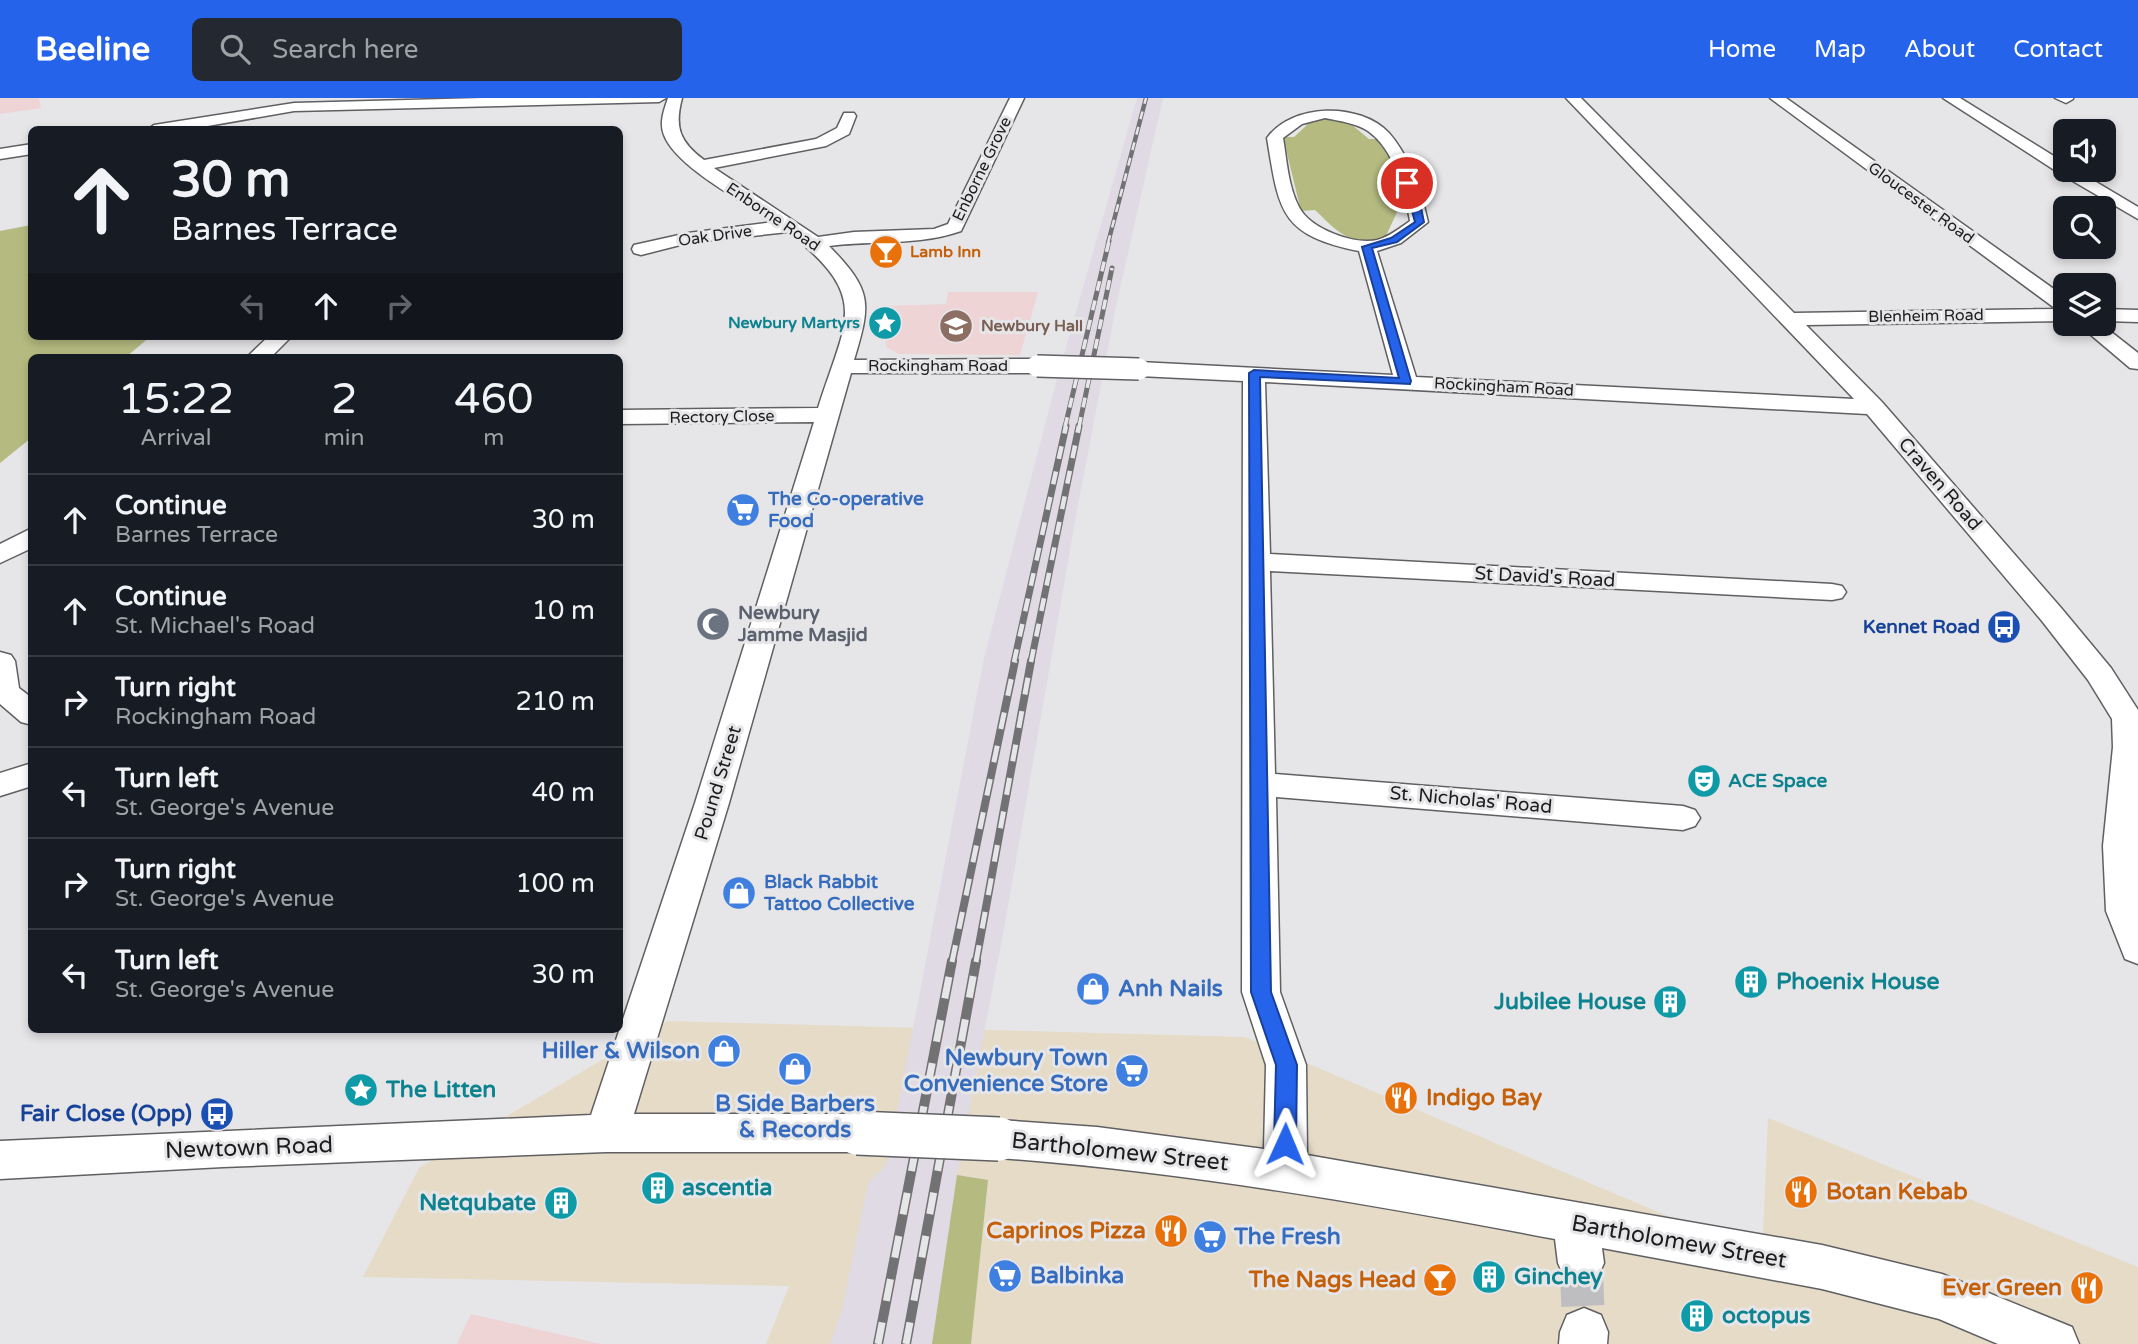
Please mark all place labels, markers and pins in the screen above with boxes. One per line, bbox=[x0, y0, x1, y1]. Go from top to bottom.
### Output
pin bbox=[1377, 153, 1437, 213]
bar icon: Lamb Inn bbox=[867, 233, 905, 271]
place label: Lamb Inn bbox=[910, 242, 981, 262]
place icon: Newbury Martyrs bbox=[866, 304, 904, 342]
school or university icon: Newbury Hall bbox=[937, 307, 975, 345]
place label: Newbury Martyrs bbox=[728, 313, 860, 333]
place label: Newbury Hall bbox=[981, 316, 1083, 336]
place label: The Co-operative Food bbox=[767, 488, 924, 532]
supermarket icon: The Co-operative Food bbox=[724, 491, 762, 529]
place label: Newbury Jamme Masjid bbox=[737, 602, 868, 647]
mosque icon: Newbury Jamme Masjid bbox=[694, 605, 732, 643]
bus stop icon: Kennet Road bbox=[1985, 608, 2023, 646]
place label: Kennet Road bbox=[1863, 616, 1980, 638]
theatre icon: ACE Space bbox=[1685, 762, 1723, 800]
place label: ACE Space bbox=[1728, 770, 1827, 793]
place label: Black Rabbit Tattoo Collective bbox=[763, 871, 915, 915]
shop icon: Black Rabbit Tattoo Collective bbox=[720, 874, 758, 912]
building icon: Phoenix House bbox=[1732, 963, 1770, 1001]
place label: Phoenix House bbox=[1776, 968, 1940, 996]
shop icon: Anh Nails bbox=[1074, 970, 1112, 1008]
place label: Anh Nails bbox=[1118, 975, 1223, 1003]
building icon: Jubilee House bbox=[1651, 983, 1689, 1021]
place label: Jubilee House bbox=[1493, 988, 1646, 1016]
shop icon: Hiller & Wilson bbox=[705, 1032, 743, 1070]
place label: Hiller & Wilson bbox=[542, 1037, 700, 1065]
place label: Newbury Town Convenience Store bbox=[904, 1044, 1108, 1098]
shop icon: B Side Barbers & Records bbox=[776, 1050, 814, 1088]
supermarket icon: Newbury Town Convenience Store bbox=[1113, 1052, 1151, 1090]
place icon: The Litten bbox=[342, 1071, 380, 1109]
place label: The Litten bbox=[385, 1076, 496, 1104]
restaurant icon: Indigo Bay bbox=[1382, 1079, 1420, 1117]
place label: Indigo Bay bbox=[1426, 1084, 1543, 1112]
place label: B Side Barbers & Records bbox=[715, 1090, 875, 1144]
bus stop icon: Fair Close (Opp) bbox=[198, 1095, 236, 1133]
place label: Fair Close (Opp) bbox=[20, 1100, 192, 1128]
building icon: ascentia bbox=[639, 1169, 677, 1207]
restaurant icon: Botan Kebab bbox=[1782, 1173, 1820, 1211]
place label: ascentia bbox=[682, 1174, 772, 1202]
place label: Botan Kebab bbox=[1826, 1178, 1968, 1206]
building icon: Netqubate bbox=[542, 1184, 580, 1222]
place label: Netqubate bbox=[419, 1189, 536, 1217]
restaurant icon: Caprinos Pizza bbox=[1152, 1212, 1190, 1250]
place label: Caprinos Pizza bbox=[986, 1217, 1146, 1245]
supermarket icon: The Fresh bbox=[1191, 1218, 1229, 1256]
place label: The Fresh bbox=[1233, 1223, 1341, 1251]
supermarket icon: Balbinka bbox=[986, 1257, 1024, 1295]
building icon: Ginchey bbox=[1470, 1258, 1508, 1296]
bar icon: The Nags Head bbox=[1421, 1261, 1459, 1299]
place label: Balbinka bbox=[1030, 1262, 1124, 1290]
place label: Ginchey bbox=[1514, 1263, 1603, 1291]
place label: The Nags Head bbox=[1248, 1266, 1416, 1294]
restaurant icon: Ever Green bbox=[2068, 1269, 2106, 1307]
place label: Ever Green bbox=[1942, 1274, 2062, 1302]
building icon: octopus bbox=[1678, 1297, 1716, 1335]
place label: octopus bbox=[1722, 1302, 1810, 1330]

